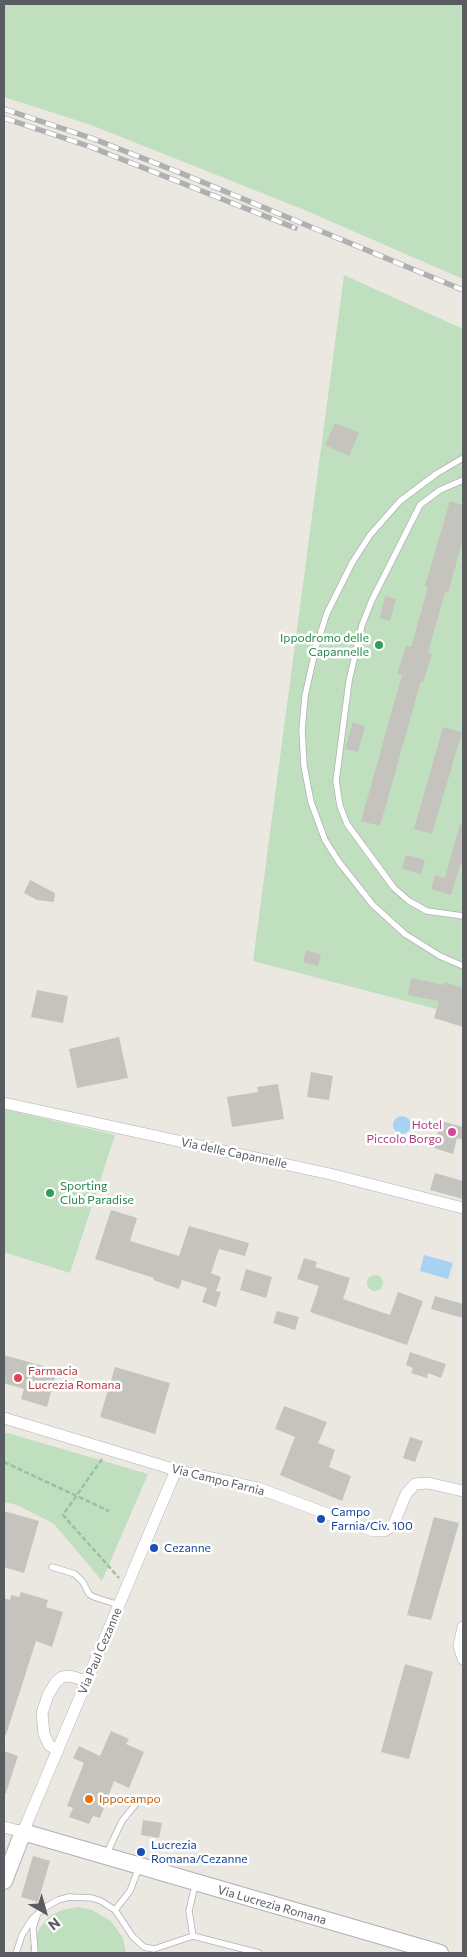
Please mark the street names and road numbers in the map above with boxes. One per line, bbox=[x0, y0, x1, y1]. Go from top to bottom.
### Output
street label: Via delle Capannelle bbox=[180, 1135, 288, 1171]
street label: Via Campo Farnia bbox=[170, 1461, 266, 1499]
street label: Via Paul Cezanne bbox=[75, 1606, 125, 1696]
street label: Via Lucrezia Romana bbox=[216, 1883, 328, 1927]

